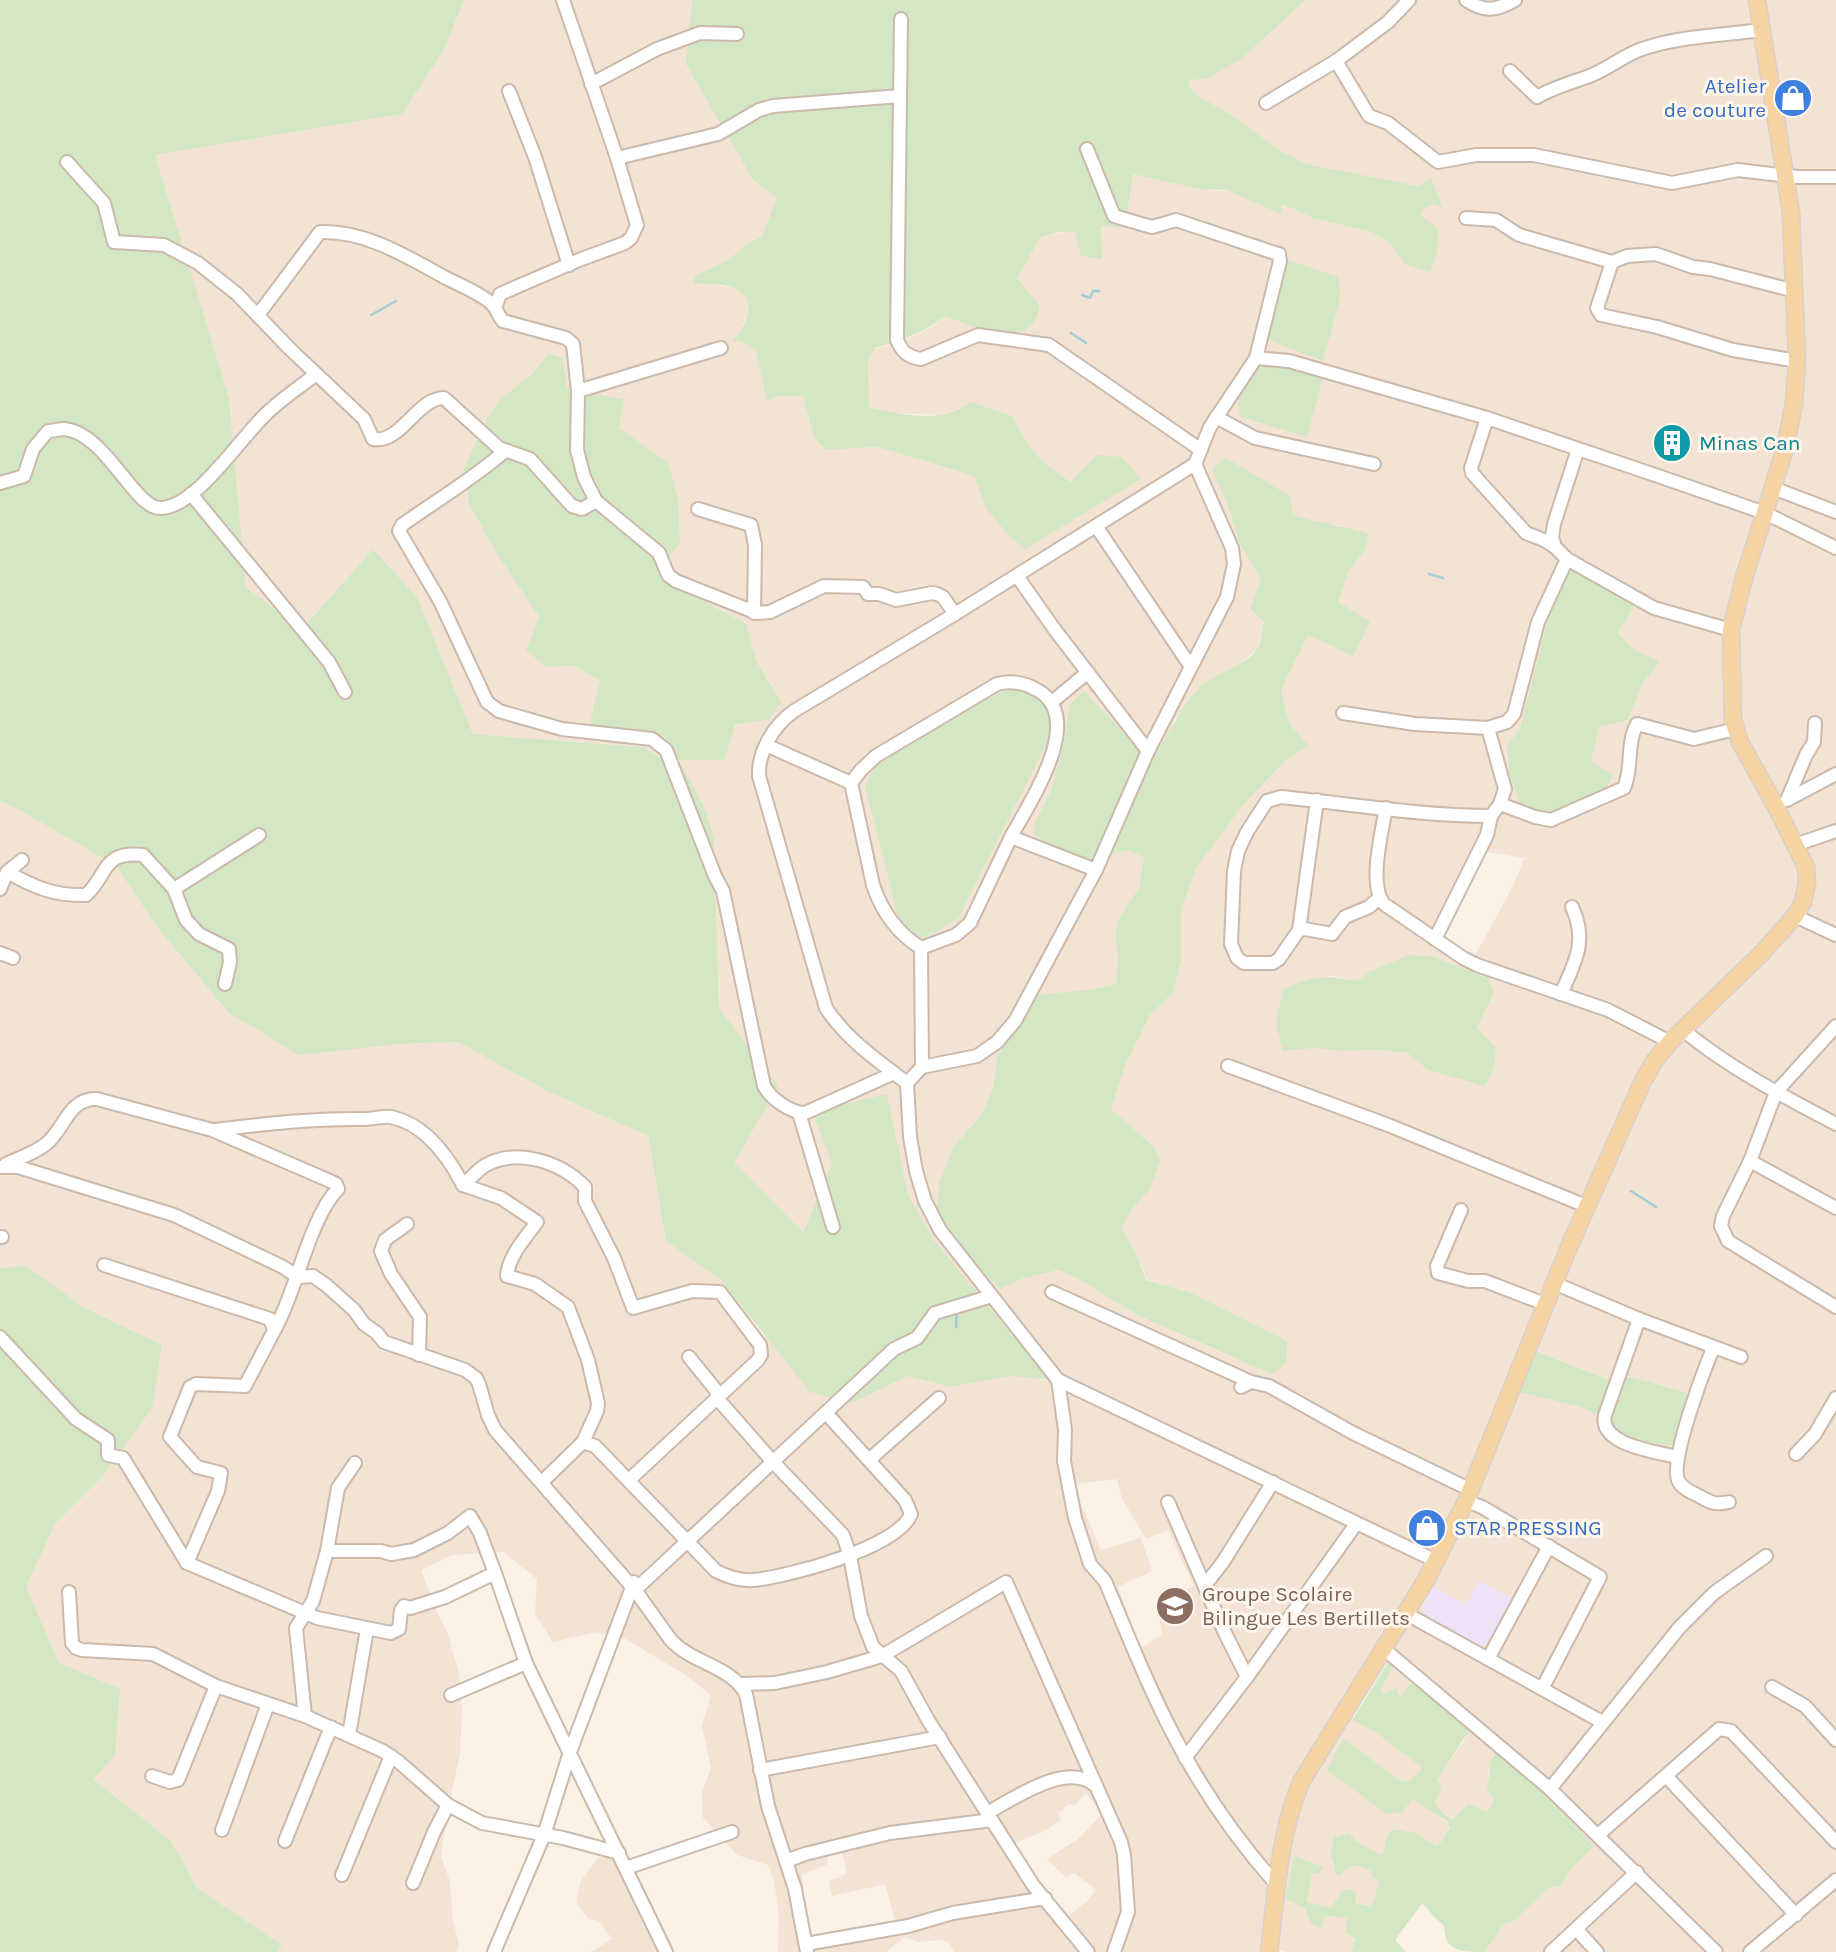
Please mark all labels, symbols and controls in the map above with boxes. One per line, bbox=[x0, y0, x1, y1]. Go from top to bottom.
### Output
place label: Atelier de couture bbox=[1664, 74, 1766, 122]
shop icon: Atelier de couture bbox=[1772, 77, 1814, 119]
building icon: Minas Can bbox=[1651, 422, 1693, 464]
place label: Minas Can bbox=[1699, 431, 1800, 455]
shop icon: STAR PRESSING bbox=[1406, 1507, 1448, 1549]
place label: STAR PRESSING bbox=[1454, 1516, 1602, 1540]
place label: Groupe Scolaire Bilingue Les Bertillets bbox=[1202, 1582, 1410, 1630]
school or university icon: Groupe Scolaire Bilingue Les Bertillets bbox=[1154, 1585, 1196, 1627]

